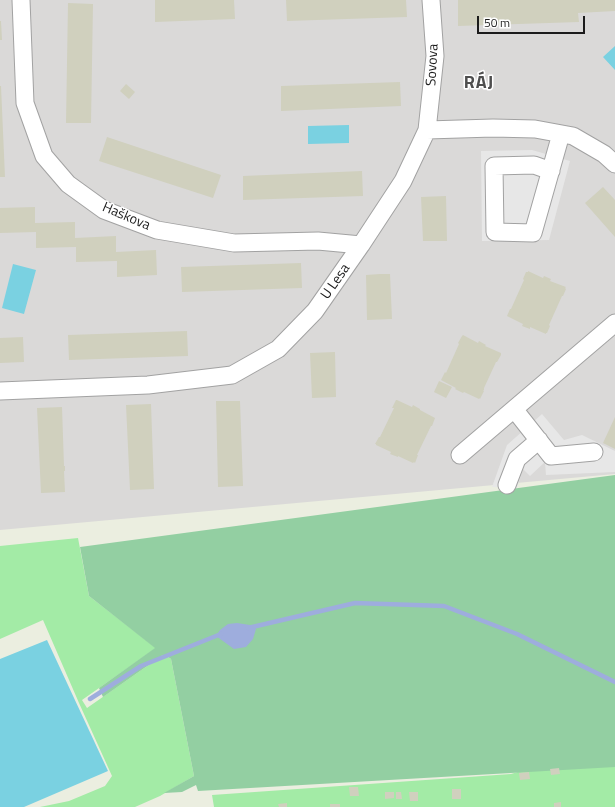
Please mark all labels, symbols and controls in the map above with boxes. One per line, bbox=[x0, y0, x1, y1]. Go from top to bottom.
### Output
scale bar bbox=[479, 8, 587, 34]
text: 50 m bbox=[484, 13, 510, 32]
street label: Sovova bbox=[424, 43, 442, 87]
district label: RÁJ bbox=[464, 73, 494, 95]
street label: Haškova bbox=[100, 199, 152, 235]
street label: U Lesa bbox=[318, 261, 354, 303]

